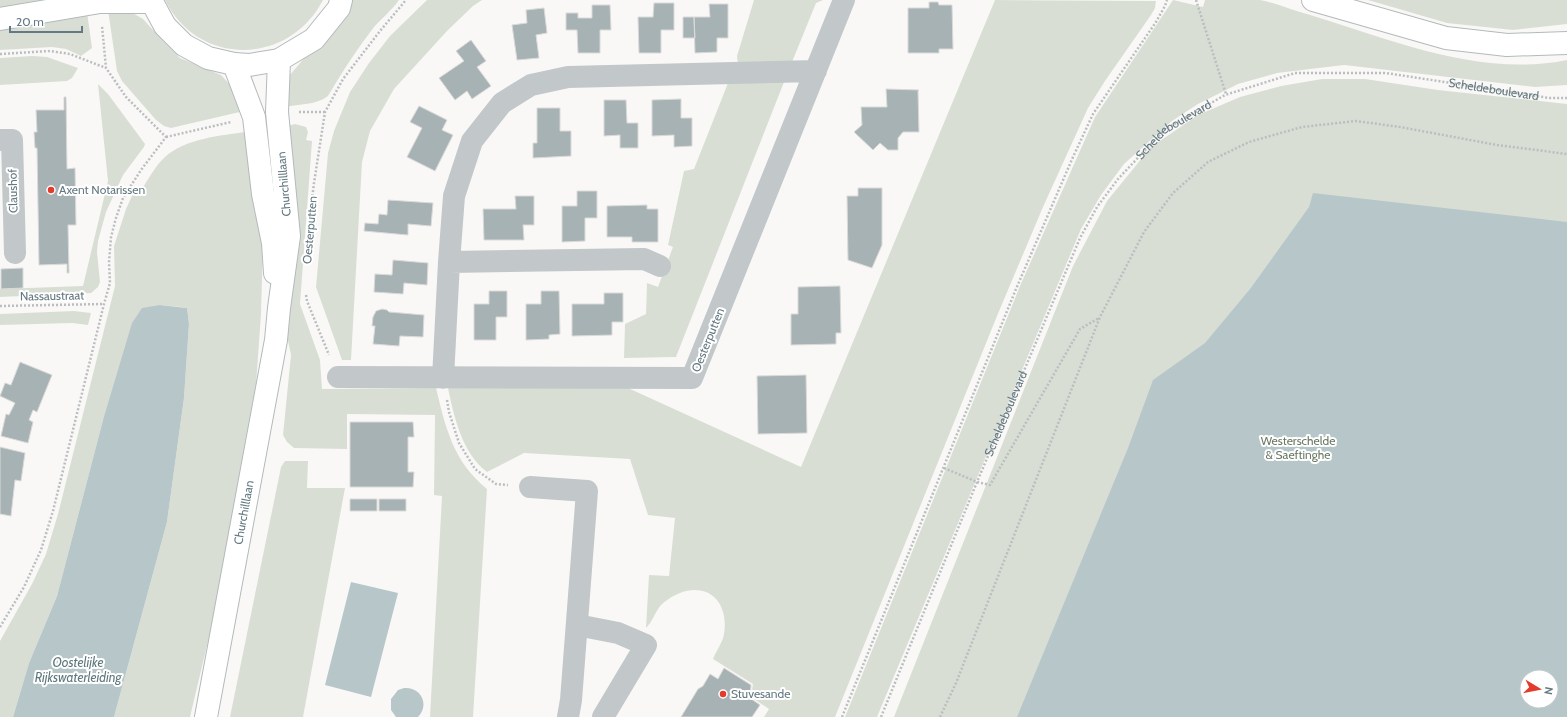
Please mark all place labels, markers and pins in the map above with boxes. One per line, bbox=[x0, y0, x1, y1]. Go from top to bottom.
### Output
place label: Axent Notarissen bbox=[59, 182, 145, 197]
marker: Axent Notarissen bbox=[46, 185, 56, 195]
place label: Stuvesande bbox=[731, 686, 790, 701]
marker: Stuvesande bbox=[718, 689, 728, 699]

